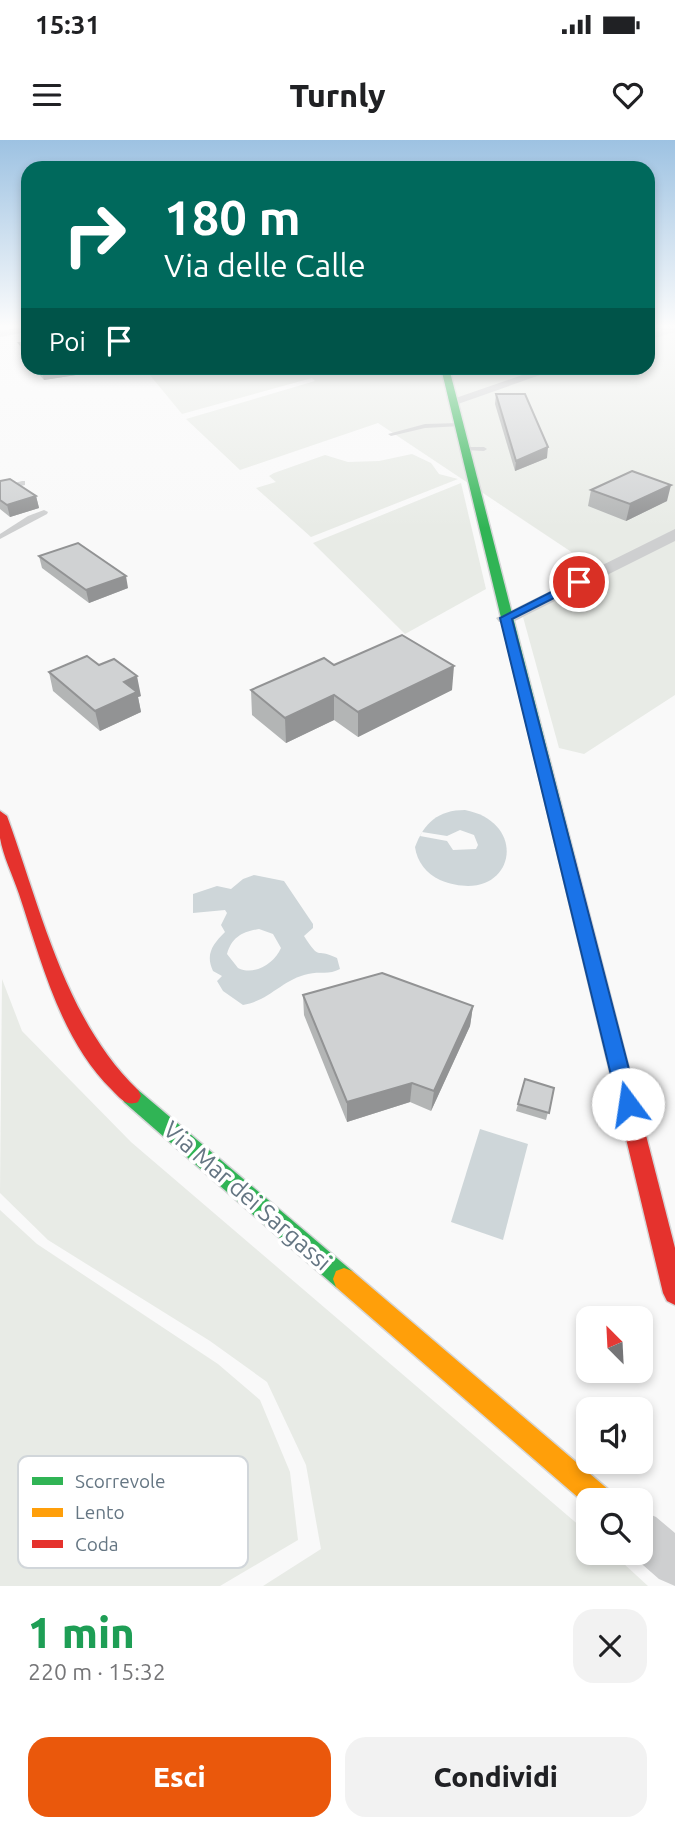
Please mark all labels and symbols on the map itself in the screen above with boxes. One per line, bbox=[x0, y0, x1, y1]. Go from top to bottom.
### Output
pin bbox=[549, 552, 609, 612]
position arrow bbox=[591, 1067, 665, 1141]
street label: Via Mar dei Sargassi bbox=[158, 1116, 337, 1276]
north arrow bbox=[576, 1306, 653, 1382]
legend bbox=[18, 1456, 248, 1568]
text: Scorrevole bbox=[75, 1470, 166, 1492]
text: Lento bbox=[75, 1501, 125, 1523]
text: Coda bbox=[75, 1533, 119, 1555]

